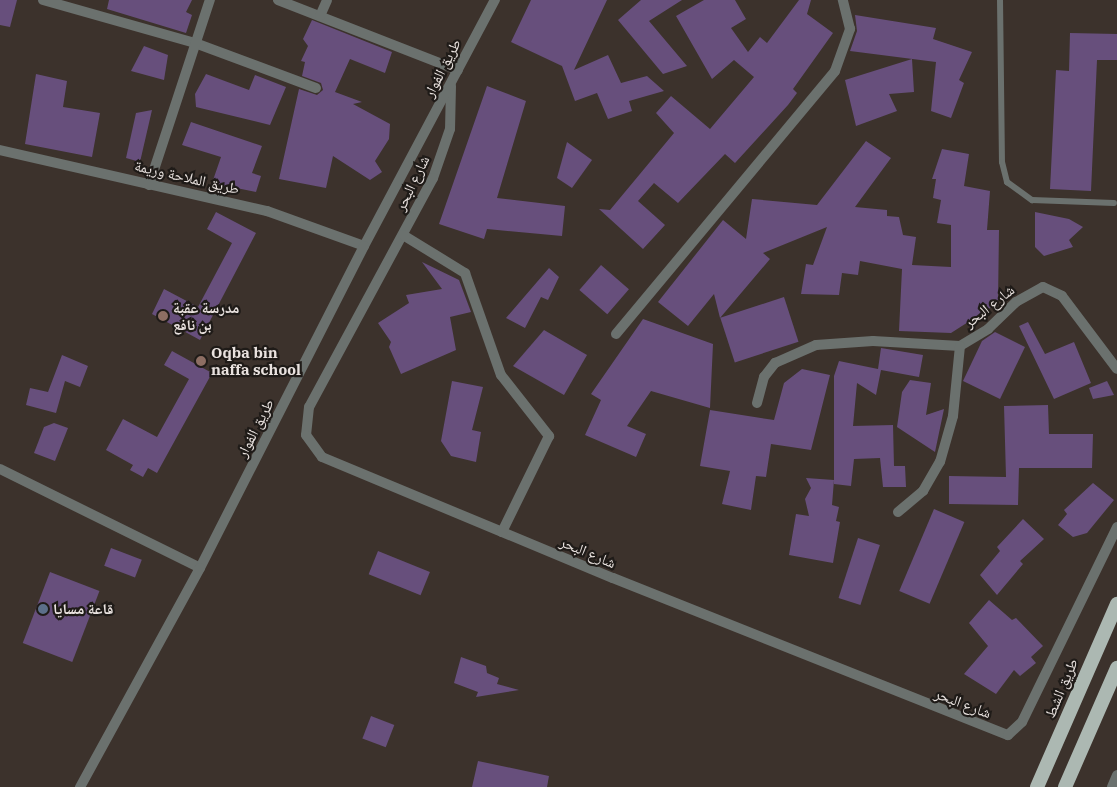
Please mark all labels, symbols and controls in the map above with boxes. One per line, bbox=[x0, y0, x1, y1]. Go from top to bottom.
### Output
street label: طريق الفوار bbox=[420, 36, 464, 100]
street label: شارع البحر bbox=[391, 152, 433, 214]
street label: طريق الملاحة وريمة bbox=[133, 156, 241, 198]
street label: شارع البحر bbox=[960, 281, 1018, 331]
place label: مدرسة عقبة بن نافع bbox=[173, 298, 239, 333]
marker: مدرسة عقبة بن نافع bbox=[157, 310, 169, 322]
place label: Oqba bin naffa school bbox=[211, 343, 301, 378]
marker: Oqba bin naffa school bbox=[195, 355, 207, 367]
street label: طريق الفوار bbox=[233, 396, 277, 460]
street label: شارع البحر bbox=[557, 532, 619, 572]
place label: قاعة مسايا bbox=[53, 600, 113, 618]
marker: قاعة مسايا bbox=[37, 603, 49, 615]
street label: طريق الشط bbox=[1040, 656, 1082, 720]
street label: شارع البحر bbox=[932, 684, 994, 722]

